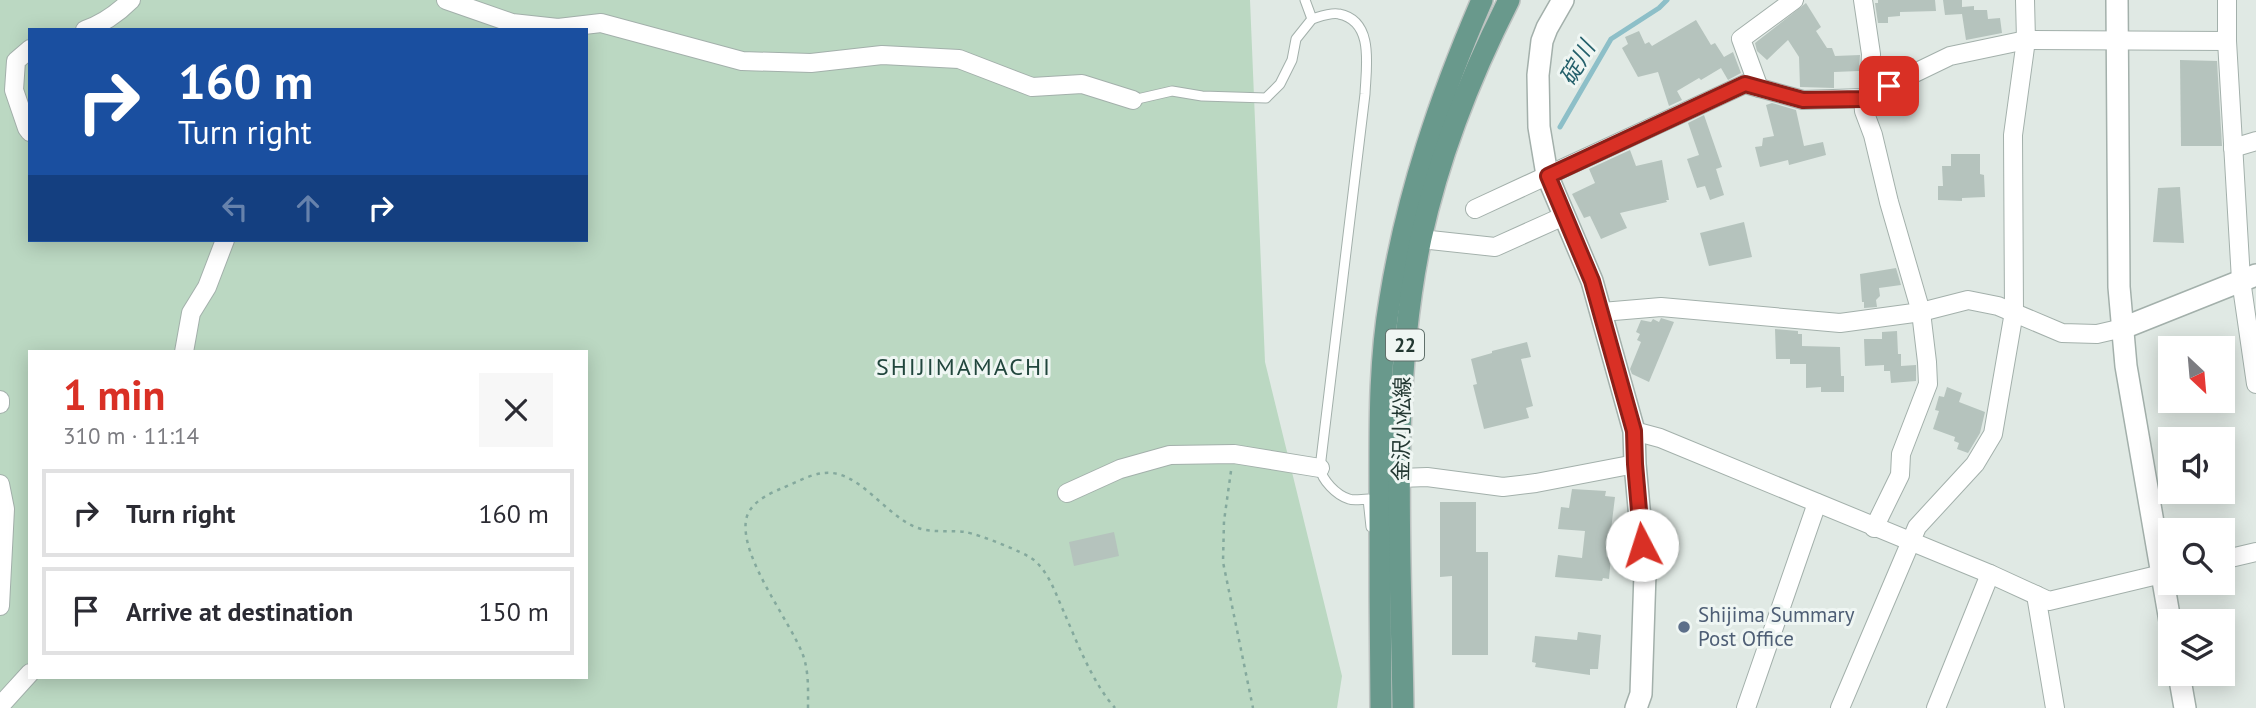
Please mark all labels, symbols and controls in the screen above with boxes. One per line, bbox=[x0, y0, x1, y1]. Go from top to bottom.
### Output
water label: 碇川 bbox=[1553, 33, 1602, 90]
text: 160 m bbox=[178, 49, 313, 113]
icon: right bbox=[63, 56, 154, 147]
pin bbox=[1859, 56, 1919, 116]
icon: arrive bbox=[1870, 67, 1908, 105]
text: Turn right bbox=[178, 111, 312, 153]
icon: left bbox=[216, 189, 254, 227]
icon: ahead bbox=[289, 189, 327, 227]
icon: right bbox=[362, 189, 400, 227]
road number: 22 bbox=[1386, 330, 1424, 360]
north arrow bbox=[2158, 336, 2235, 413]
map controls bbox=[2158, 336, 2235, 686]
district label: SHIJIMAMACHI bbox=[876, 351, 1052, 382]
text: 1 min bbox=[63, 367, 165, 422]
button: close bbox=[479, 373, 553, 447]
street label: 金沢小松線 bbox=[1387, 376, 1416, 482]
text: 310 m · 11:14 bbox=[63, 421, 199, 450]
button: sound bbox=[2158, 427, 2235, 504]
icon: right bbox=[67, 494, 105, 532]
text: Turn right bbox=[126, 497, 235, 530]
text: 160 m bbox=[478, 497, 549, 530]
position arrow bbox=[1605, 508, 1679, 582]
button: search bbox=[2158, 518, 2235, 595]
icon: arrive bbox=[67, 592, 105, 630]
text: Arrive at destination bbox=[126, 595, 353, 628]
text: 150 m bbox=[478, 595, 549, 628]
place label: Shijima Summary Post Office bbox=[1698, 601, 1855, 652]
button: layers bbox=[2158, 609, 2235, 686]
marker: Shijima Summary Post Office bbox=[1676, 619, 1692, 635]

